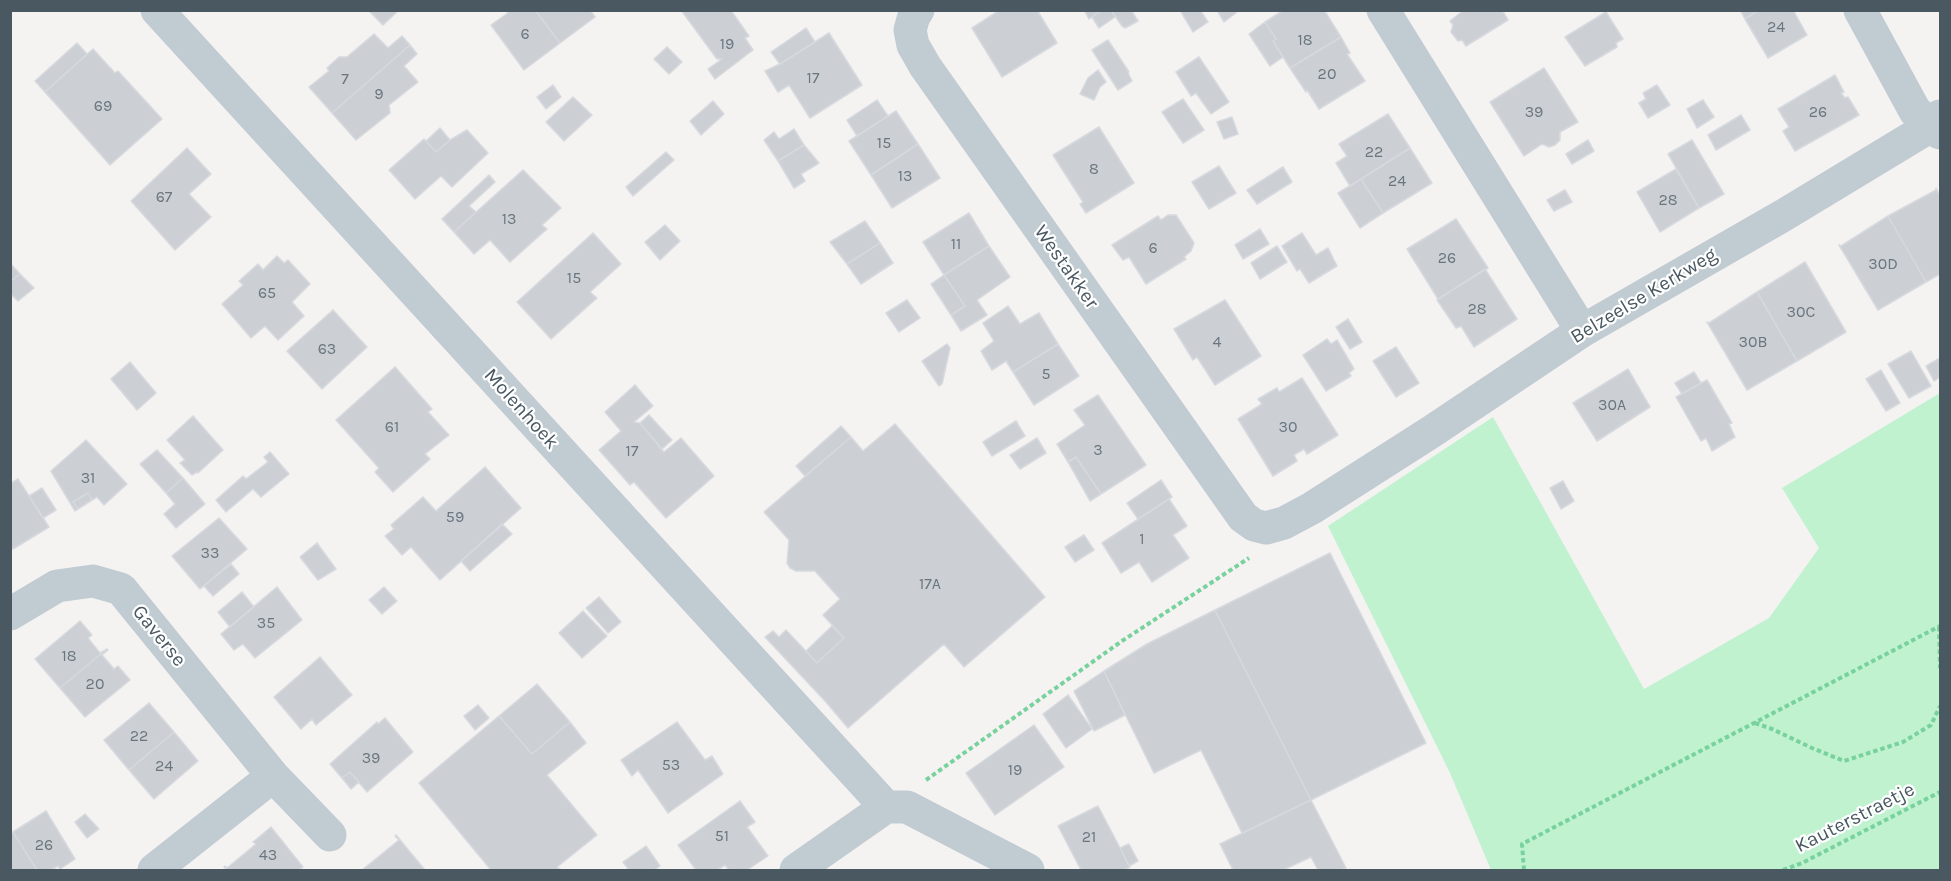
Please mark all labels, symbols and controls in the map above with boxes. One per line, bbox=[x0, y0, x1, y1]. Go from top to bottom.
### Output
house number: 24 bbox=[1767, 17, 1785, 37]
house number: 6 bbox=[520, 24, 530, 44]
house number: 18 bbox=[1297, 30, 1313, 50]
house number: 19 bbox=[720, 34, 734, 54]
house number: 20 bbox=[1318, 64, 1336, 84]
house number: 17 bbox=[807, 68, 819, 88]
house number: 7 bbox=[341, 69, 349, 89]
house number: 9 bbox=[374, 84, 384, 104]
house number: 69 bbox=[94, 96, 112, 116]
house number: 39 bbox=[1525, 102, 1543, 122]
house number: 26 bbox=[1809, 102, 1827, 122]
house number: 15 bbox=[877, 133, 891, 153]
house number: 22 bbox=[1365, 142, 1383, 162]
house number: 8 bbox=[1089, 159, 1099, 179]
house number: 13 bbox=[898, 166, 912, 186]
house number: 24 bbox=[1388, 171, 1406, 191]
house number: 67 bbox=[156, 187, 172, 207]
house number: 28 bbox=[1658, 190, 1678, 210]
house number: 13 bbox=[502, 209, 516, 229]
street label: Westakker bbox=[1028, 221, 1104, 313]
house number: 11 bbox=[951, 234, 961, 254]
house number: 6 bbox=[1148, 238, 1158, 258]
street label: Belzeelse Kerkweg bbox=[1566, 243, 1722, 349]
house number: 26 bbox=[1438, 248, 1456, 268]
house number: 30D bbox=[1868, 254, 1898, 274]
house number: 15 bbox=[567, 268, 581, 288]
house number: 65 bbox=[258, 283, 276, 303]
house number: 28 bbox=[1467, 299, 1487, 319]
house number: 30C bbox=[1787, 302, 1815, 322]
house number: 4 bbox=[1213, 332, 1221, 352]
house number: 30B bbox=[1739, 332, 1767, 352]
house number: 63 bbox=[318, 339, 336, 359]
street label: Molenhoek bbox=[479, 364, 563, 454]
house number: 5 bbox=[1041, 364, 1051, 384]
house number: 30A bbox=[1598, 395, 1626, 415]
house number: 61 bbox=[385, 417, 399, 437]
house number: 30 bbox=[1279, 417, 1297, 437]
house number: 3 bbox=[1093, 440, 1103, 460]
house number: 17 bbox=[626, 441, 638, 461]
house number: 31 bbox=[81, 468, 95, 488]
house number: 59 bbox=[446, 507, 464, 527]
house number: 1 bbox=[1139, 529, 1145, 549]
house number: 33 bbox=[201, 543, 219, 563]
house number: 17A bbox=[919, 574, 941, 594]
street label: Gaverse bbox=[127, 600, 191, 672]
house number: 35 bbox=[257, 613, 275, 633]
house number: 18 bbox=[61, 646, 77, 666]
house number: 20 bbox=[86, 674, 104, 694]
house number: 22 bbox=[130, 726, 148, 746]
house number: 39 bbox=[362, 748, 380, 768]
house number: 53 bbox=[662, 755, 680, 775]
house number: 24 bbox=[155, 756, 173, 776]
house number: 19 bbox=[1008, 760, 1022, 780]
street label: Kauterstraetje bbox=[1791, 778, 1919, 858]
house number: 51 bbox=[715, 826, 729, 846]
house number: 21 bbox=[1082, 827, 1096, 847]
house number: 26 bbox=[35, 835, 53, 855]
house number: 43 bbox=[259, 845, 277, 865]

